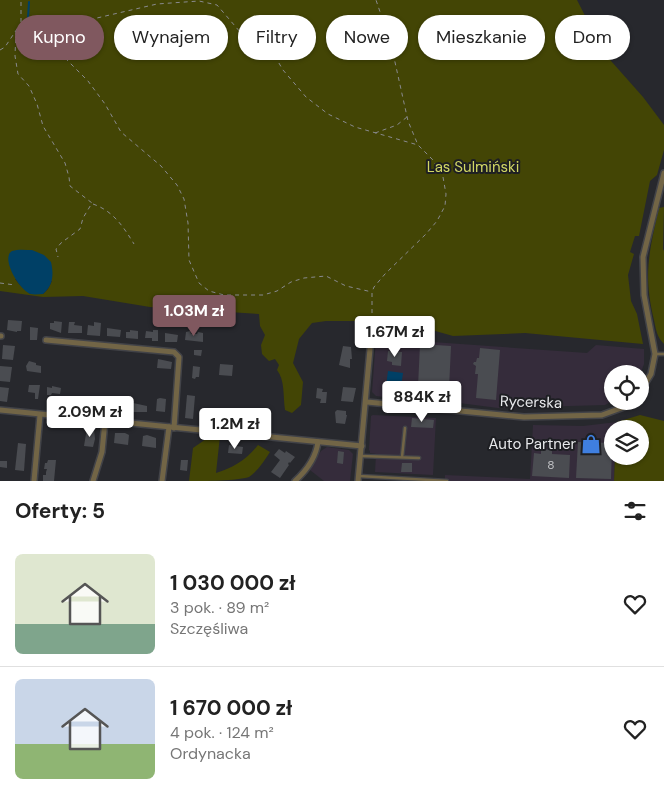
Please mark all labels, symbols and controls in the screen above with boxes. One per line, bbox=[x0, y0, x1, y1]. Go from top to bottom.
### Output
chip: Kupno bbox=[15, 15, 104, 60]
chip: Wynajem bbox=[114, 15, 228, 60]
chip: Filtry bbox=[238, 15, 316, 60]
chip: Nowe bbox=[326, 15, 408, 60]
chip: Mieszkanie bbox=[418, 15, 545, 60]
chip: Dom bbox=[555, 15, 630, 60]
park label: Las Sulmiński bbox=[427, 157, 519, 177]
pin: 1.03M zł bbox=[142, 294, 246, 337]
text: 1.03M zł bbox=[164, 300, 224, 321]
pin: 1.67M zł bbox=[343, 316, 447, 358]
text: 1.67M zł bbox=[366, 321, 424, 342]
map controls bbox=[604, 365, 649, 465]
button: locate bbox=[604, 365, 649, 410]
pin: 884K zł bbox=[376, 380, 468, 423]
text: 884K zł bbox=[393, 386, 451, 407]
street label: Rycerska bbox=[499, 391, 563, 413]
pin: 2.09M zł bbox=[38, 396, 142, 438]
text: 2.09M zł bbox=[58, 401, 122, 422]
pin: 1.2M zł bbox=[189, 408, 281, 450]
text: 1.2M zł bbox=[210, 413, 260, 434]
button: layers bbox=[604, 420, 649, 465]
shop icon: Auto Partner bbox=[580, 433, 602, 455]
place label: Auto Partner bbox=[488, 434, 576, 454]
house number: 8 bbox=[547, 457, 555, 473]
text: Oferty: 5 bbox=[15, 497, 105, 525]
icon: filters bbox=[621, 497, 649, 525]
text: 1 030 000 zł bbox=[170, 569, 296, 597]
icon: home bbox=[55, 574, 115, 634]
icon: heart bbox=[621, 590, 649, 618]
text: 3 pok. · 89 m² bbox=[170, 597, 269, 618]
text: Szczęśliwa bbox=[170, 618, 248, 639]
text: 1 670 000 zł bbox=[170, 694, 292, 722]
icon: home bbox=[55, 699, 115, 759]
icon: heart bbox=[621, 715, 649, 743]
text: 4 pok. · 124 m² bbox=[170, 722, 274, 743]
text: Ordynacka bbox=[170, 743, 251, 764]

